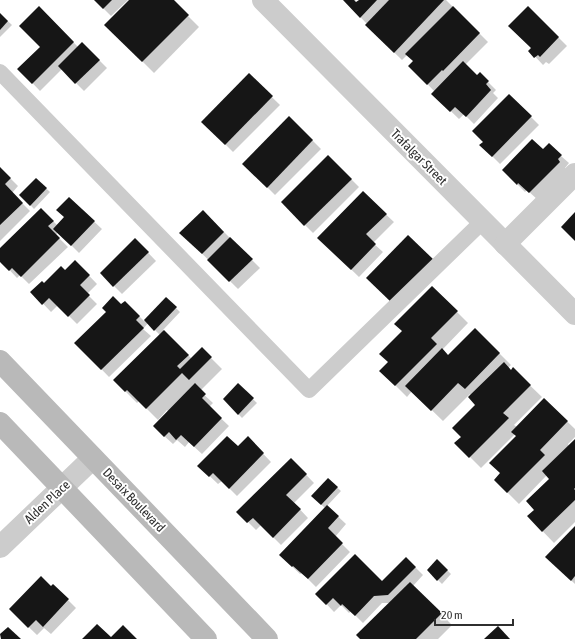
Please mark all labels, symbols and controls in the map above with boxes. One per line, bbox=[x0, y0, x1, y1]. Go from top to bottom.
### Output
street label: Trafalgar Street bbox=[388, 126, 450, 188]
street label: Desaix Boulevard bbox=[100, 465, 168, 535]
street label: Alden Place bbox=[21, 477, 73, 527]
scale bar bbox=[435, 601, 513, 627]
text: 20 m bbox=[441, 608, 463, 622]

